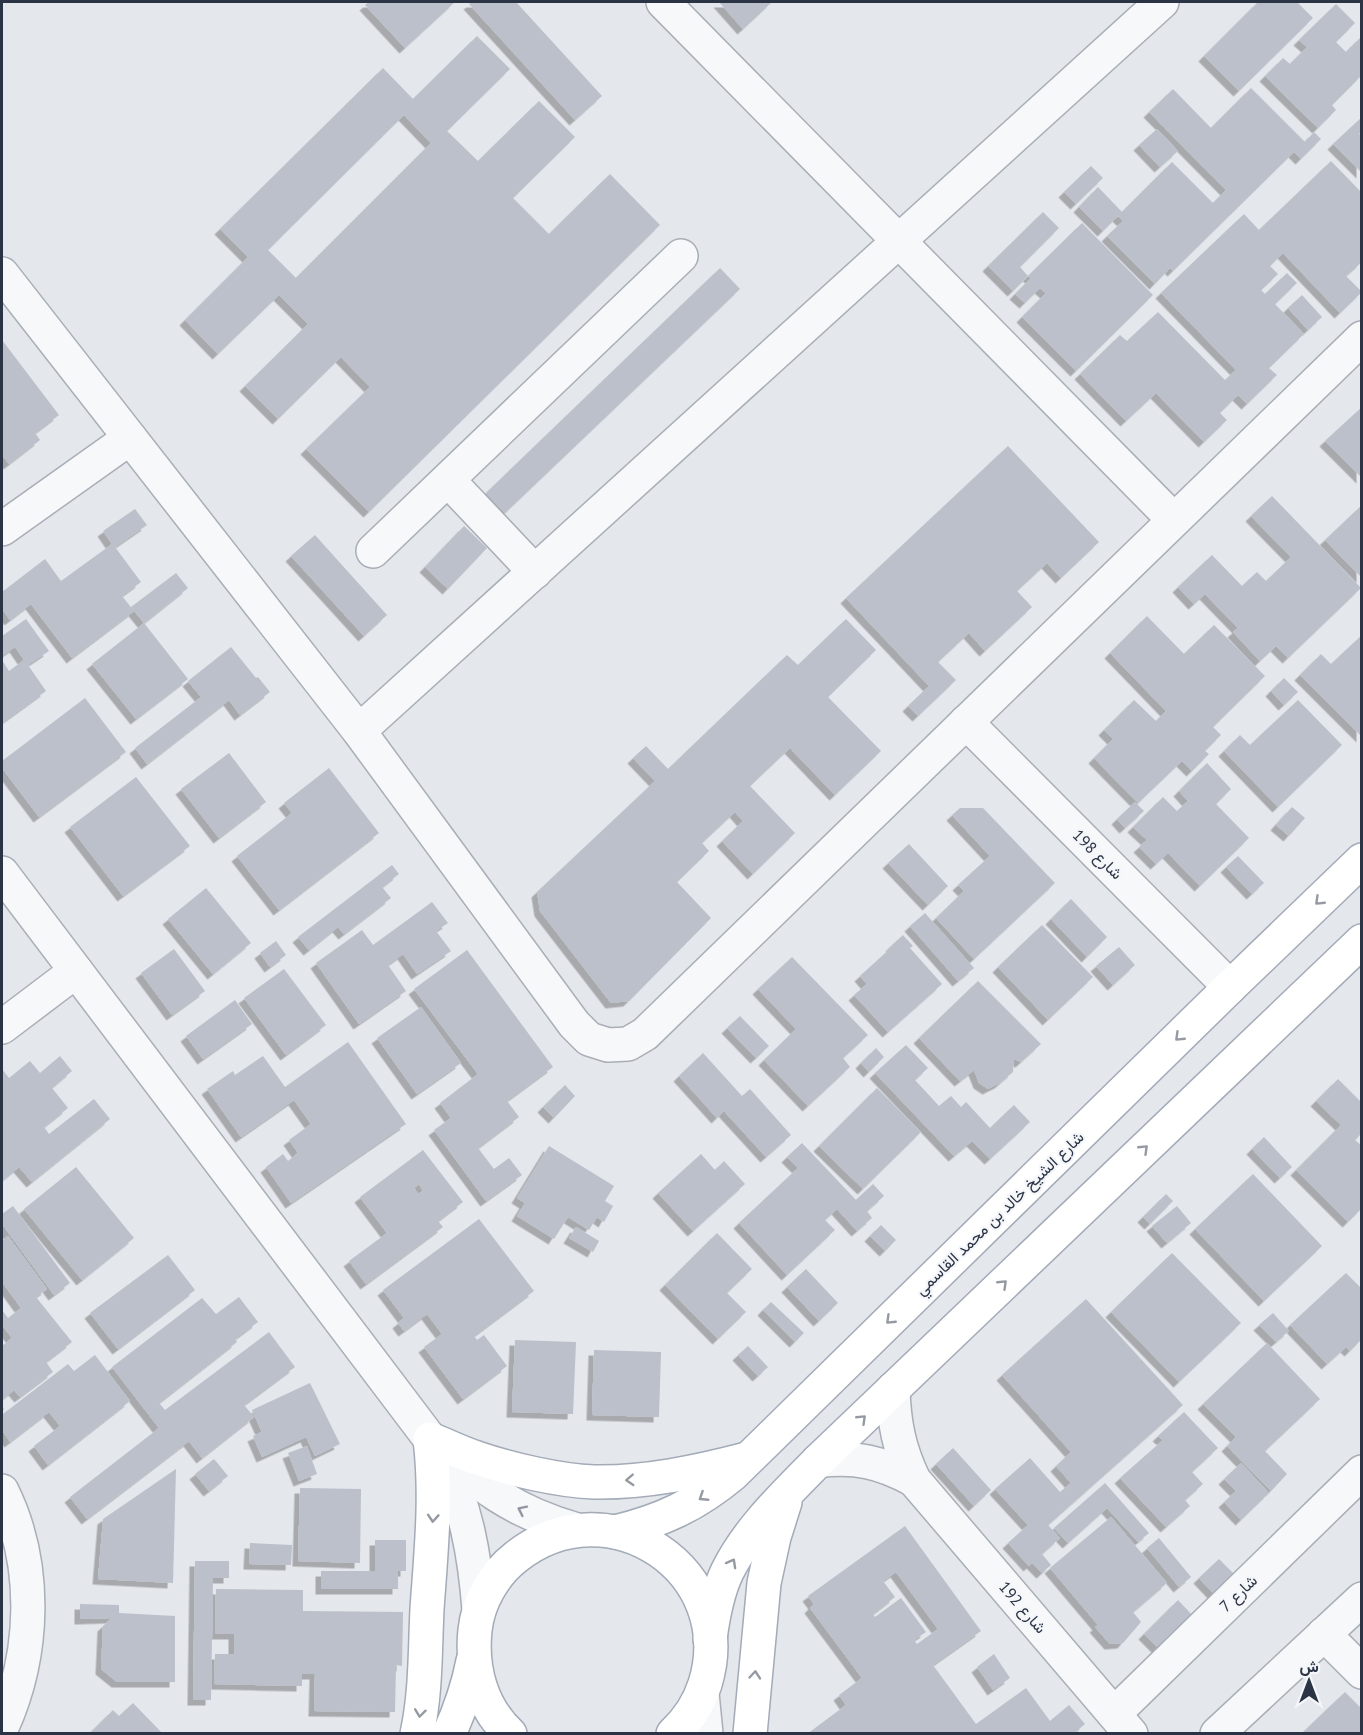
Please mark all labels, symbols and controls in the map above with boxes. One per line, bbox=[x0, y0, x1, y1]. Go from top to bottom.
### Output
street label: شارع 198 bbox=[1067, 825, 1127, 885]
one-way arrow bbox=[1316, 894, 1326, 905]
one-way arrow bbox=[1176, 1029, 1187, 1040]
street label: شارع الشيخ خالد بن محمد القاسمي bbox=[910, 1127, 1090, 1302]
one-way arrow bbox=[1136, 1146, 1147, 1157]
one-way arrow bbox=[996, 1280, 1006, 1291]
one-way arrow bbox=[887, 1313, 898, 1324]
one-way arrow bbox=[854, 1415, 865, 1426]
one-way arrow bbox=[625, 1473, 634, 1486]
one-way arrow bbox=[699, 1490, 709, 1502]
one-way arrow bbox=[517, 1505, 528, 1517]
one-way arrow bbox=[427, 1514, 440, 1523]
one-way arrow bbox=[725, 1559, 736, 1570]
street label: شارع 7 bbox=[1215, 1570, 1263, 1617]
street label: شارع 192 bbox=[993, 1577, 1051, 1639]
north arrow bbox=[1279, 1651, 1339, 1711]
text: ش bbox=[1299, 1656, 1319, 1676]
one-way arrow bbox=[748, 1671, 761, 1680]
one-way arrow bbox=[415, 1708, 427, 1717]

